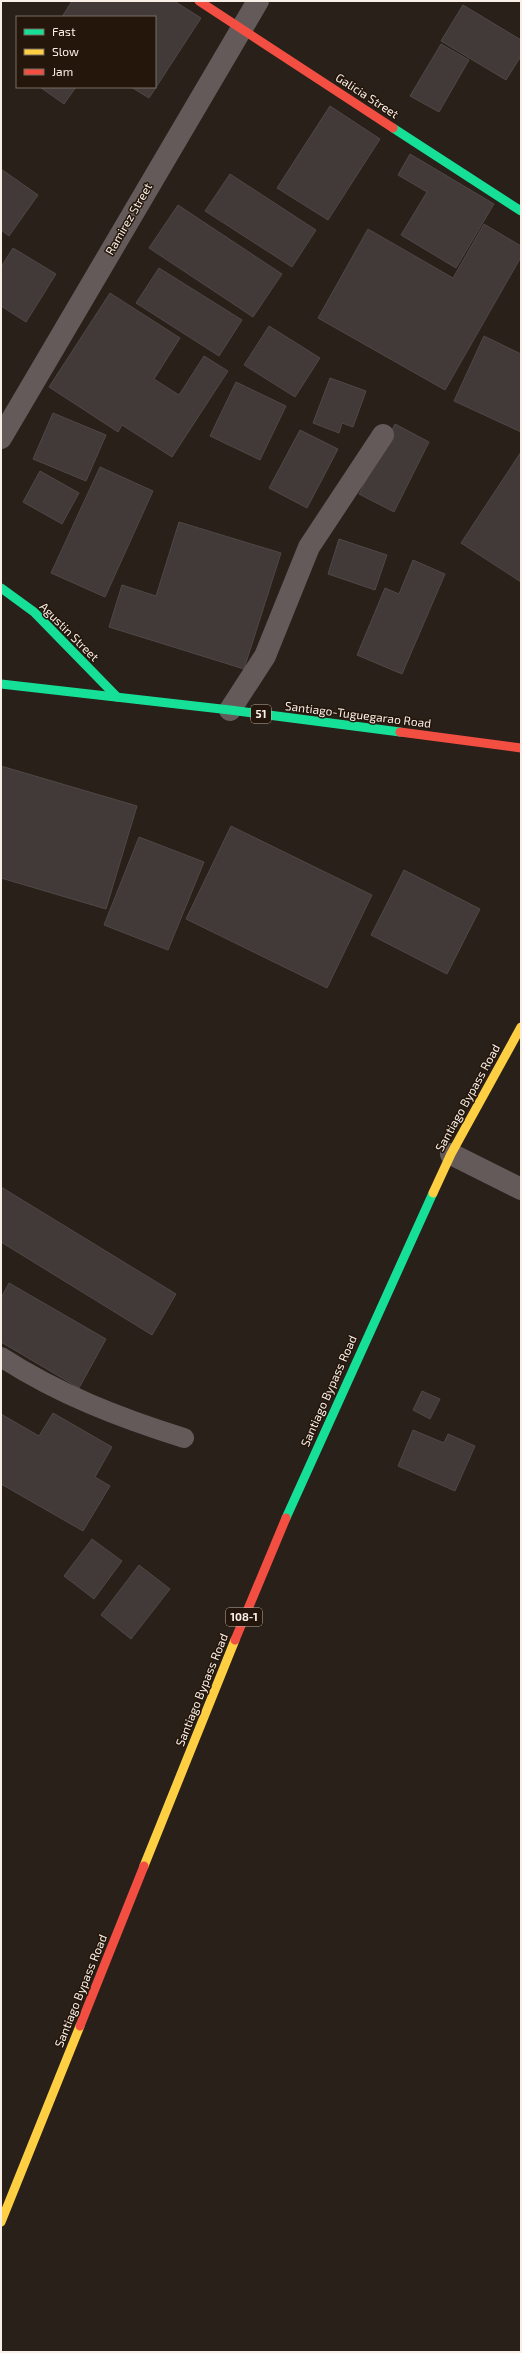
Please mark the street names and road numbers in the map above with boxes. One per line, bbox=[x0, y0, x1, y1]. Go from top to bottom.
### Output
street label: Galicia Street bbox=[333, 70, 402, 121]
street label: Ramirez Street bbox=[102, 180, 155, 257]
street label: Agustin Street bbox=[37, 599, 102, 664]
street label: Santiago-Tuguegarao Road bbox=[284, 698, 432, 730]
road number: 51 bbox=[251, 705, 271, 723]
street label: Santiago Bypass Road bbox=[432, 1041, 502, 1154]
street label: Santiago Bypass Road bbox=[297, 1333, 359, 1448]
road number: 108-1 bbox=[226, 1608, 262, 1626]
street label: Santiago Bypass Road bbox=[172, 1631, 230, 1748]
street label: Santiago Bypass Road bbox=[51, 1932, 109, 2049]

